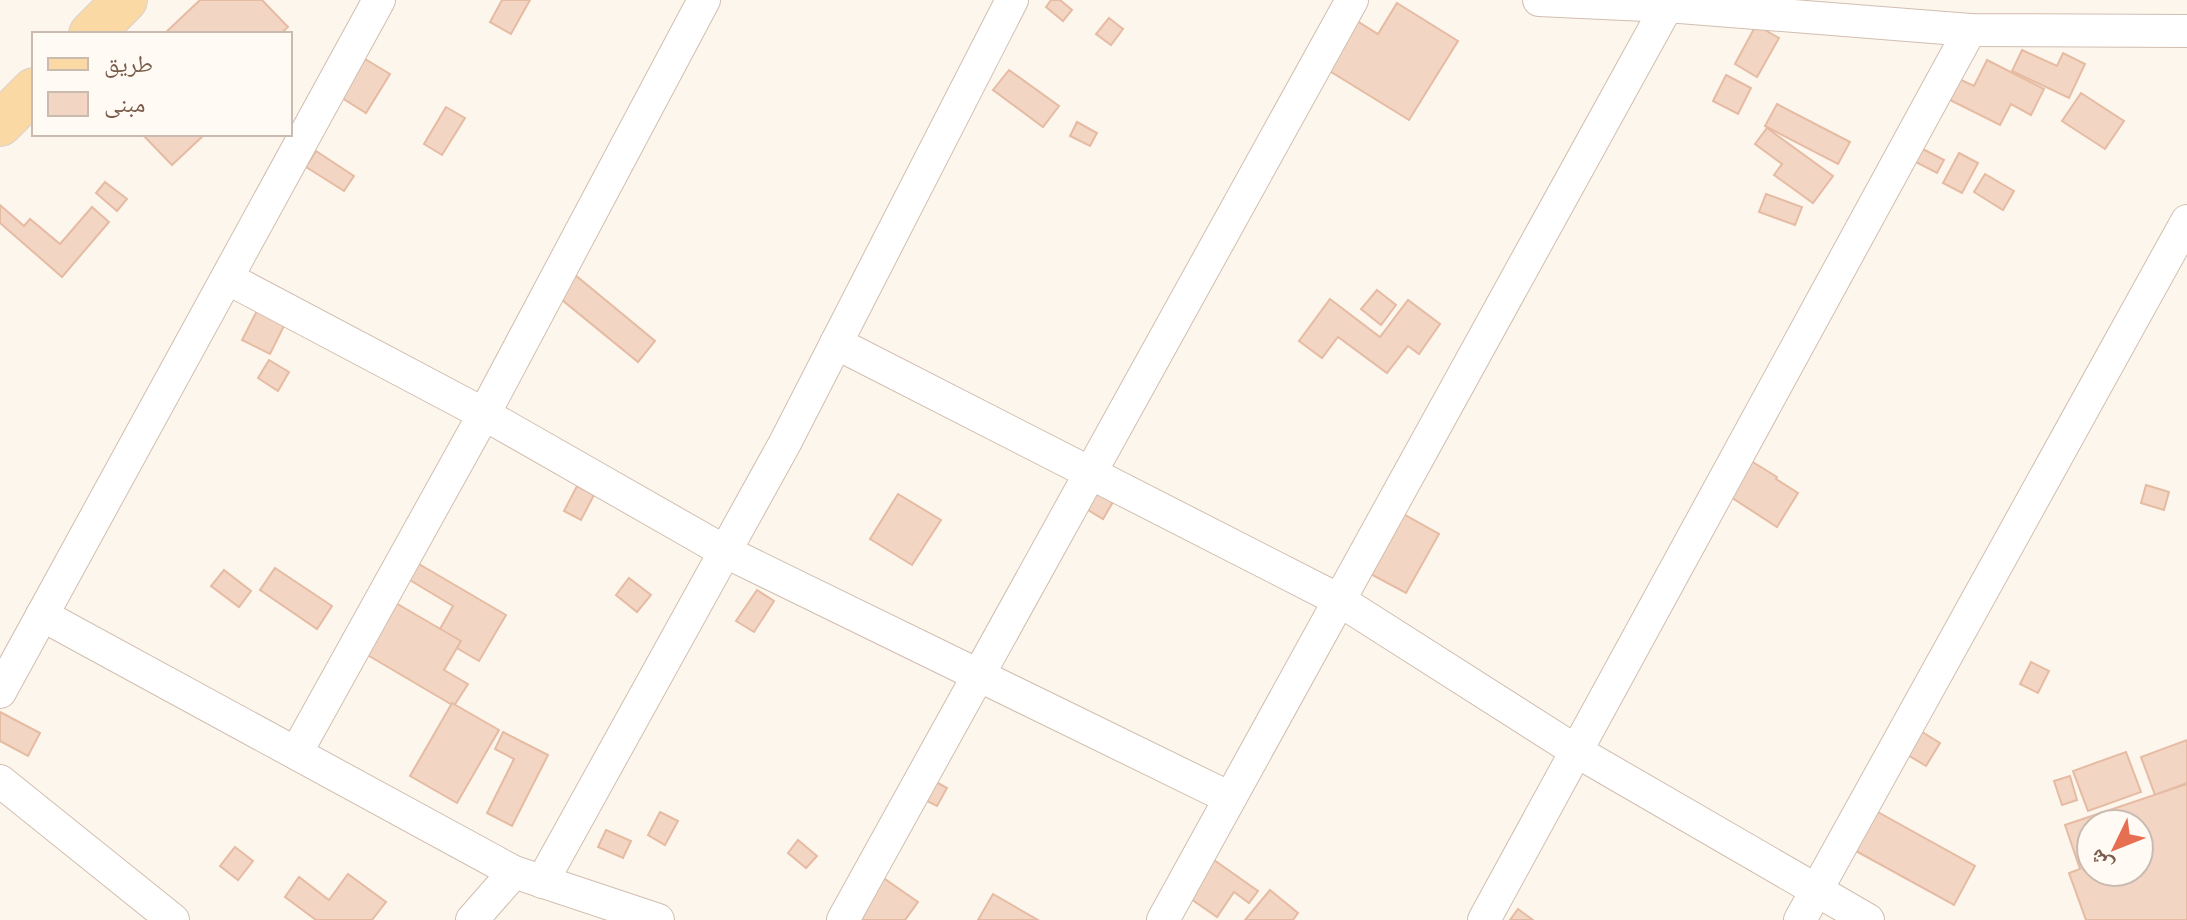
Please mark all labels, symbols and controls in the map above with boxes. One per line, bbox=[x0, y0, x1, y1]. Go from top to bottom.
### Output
legend bbox=[32, 32, 292, 136]
text: طريق bbox=[104, 47, 153, 80]
text: مبنى bbox=[104, 87, 145, 120]
north arrow bbox=[2075, 808, 2155, 888]
text: ش bbox=[2081, 842, 2120, 880]

